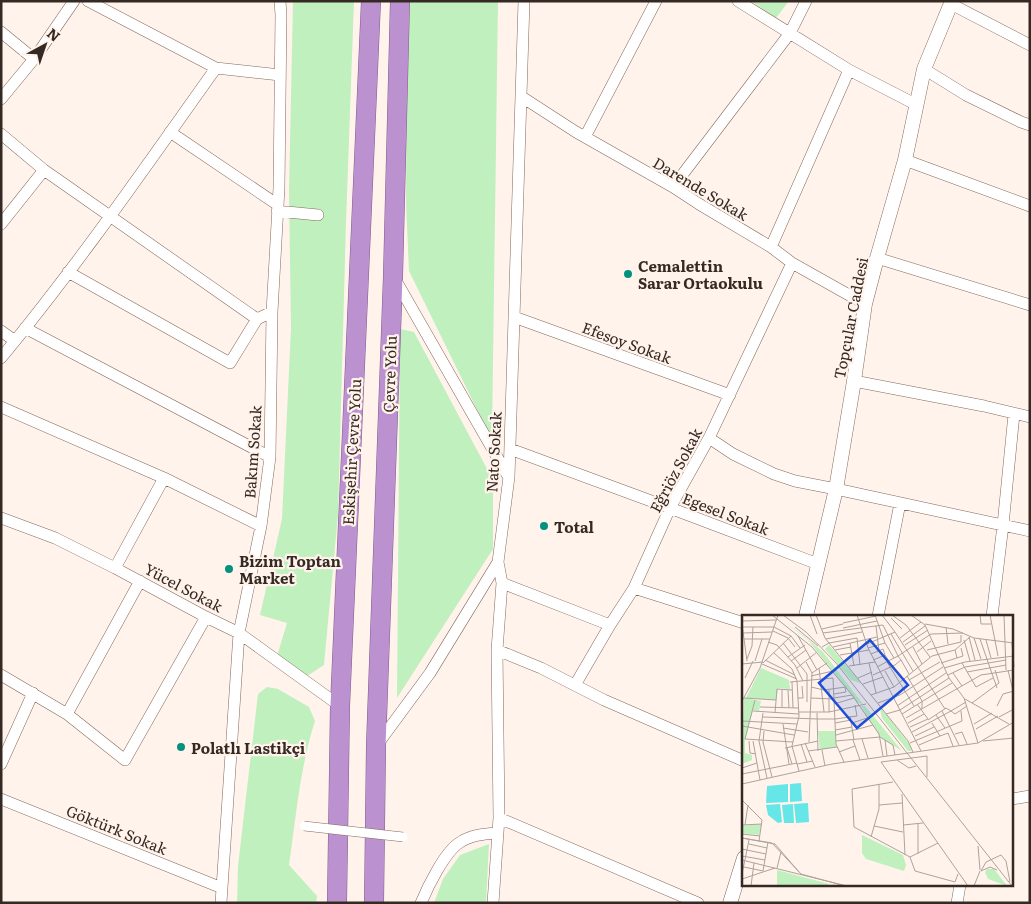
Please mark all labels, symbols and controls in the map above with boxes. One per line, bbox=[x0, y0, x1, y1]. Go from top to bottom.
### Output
north arrow bbox=[20, 20, 70, 70]
text: N bbox=[43, 23, 65, 46]
street label: Darende Sokak bbox=[649, 150, 754, 226]
place label: Cemalettin Sarar Ortaokulu bbox=[638, 254, 763, 294]
street label: Topçular Caddesi bbox=[827, 255, 873, 381]
marker: Cemalettin Sarar Ortaokulu bbox=[622, 268, 634, 280]
street label: Efesoy Sokak bbox=[579, 315, 676, 369]
street label: Çevre Yolu bbox=[376, 335, 402, 413]
street label: Eskişehir Çevre Yolu bbox=[336, 378, 366, 526]
street label: Bakım Sokak bbox=[237, 404, 267, 499]
street label: Nato Sokak bbox=[479, 410, 507, 493]
street label: Eğriöz Sokak bbox=[643, 423, 707, 516]
street label: Egesel Sokak bbox=[679, 486, 774, 540]
place label: Total bbox=[554, 515, 595, 538]
marker: Total bbox=[538, 520, 550, 532]
place label: Bizim Toptan Market bbox=[239, 549, 341, 589]
street label: Yücel Sokak bbox=[141, 557, 228, 618]
marker: Bizim Toptan Market bbox=[223, 563, 235, 575]
inset map bbox=[742, 615, 1014, 886]
place label: Polatlı Lastikçi bbox=[191, 736, 306, 759]
marker: Polatlı Lastikçi bbox=[175, 741, 187, 753]
street label: Göktürk Sokak bbox=[63, 798, 172, 860]

